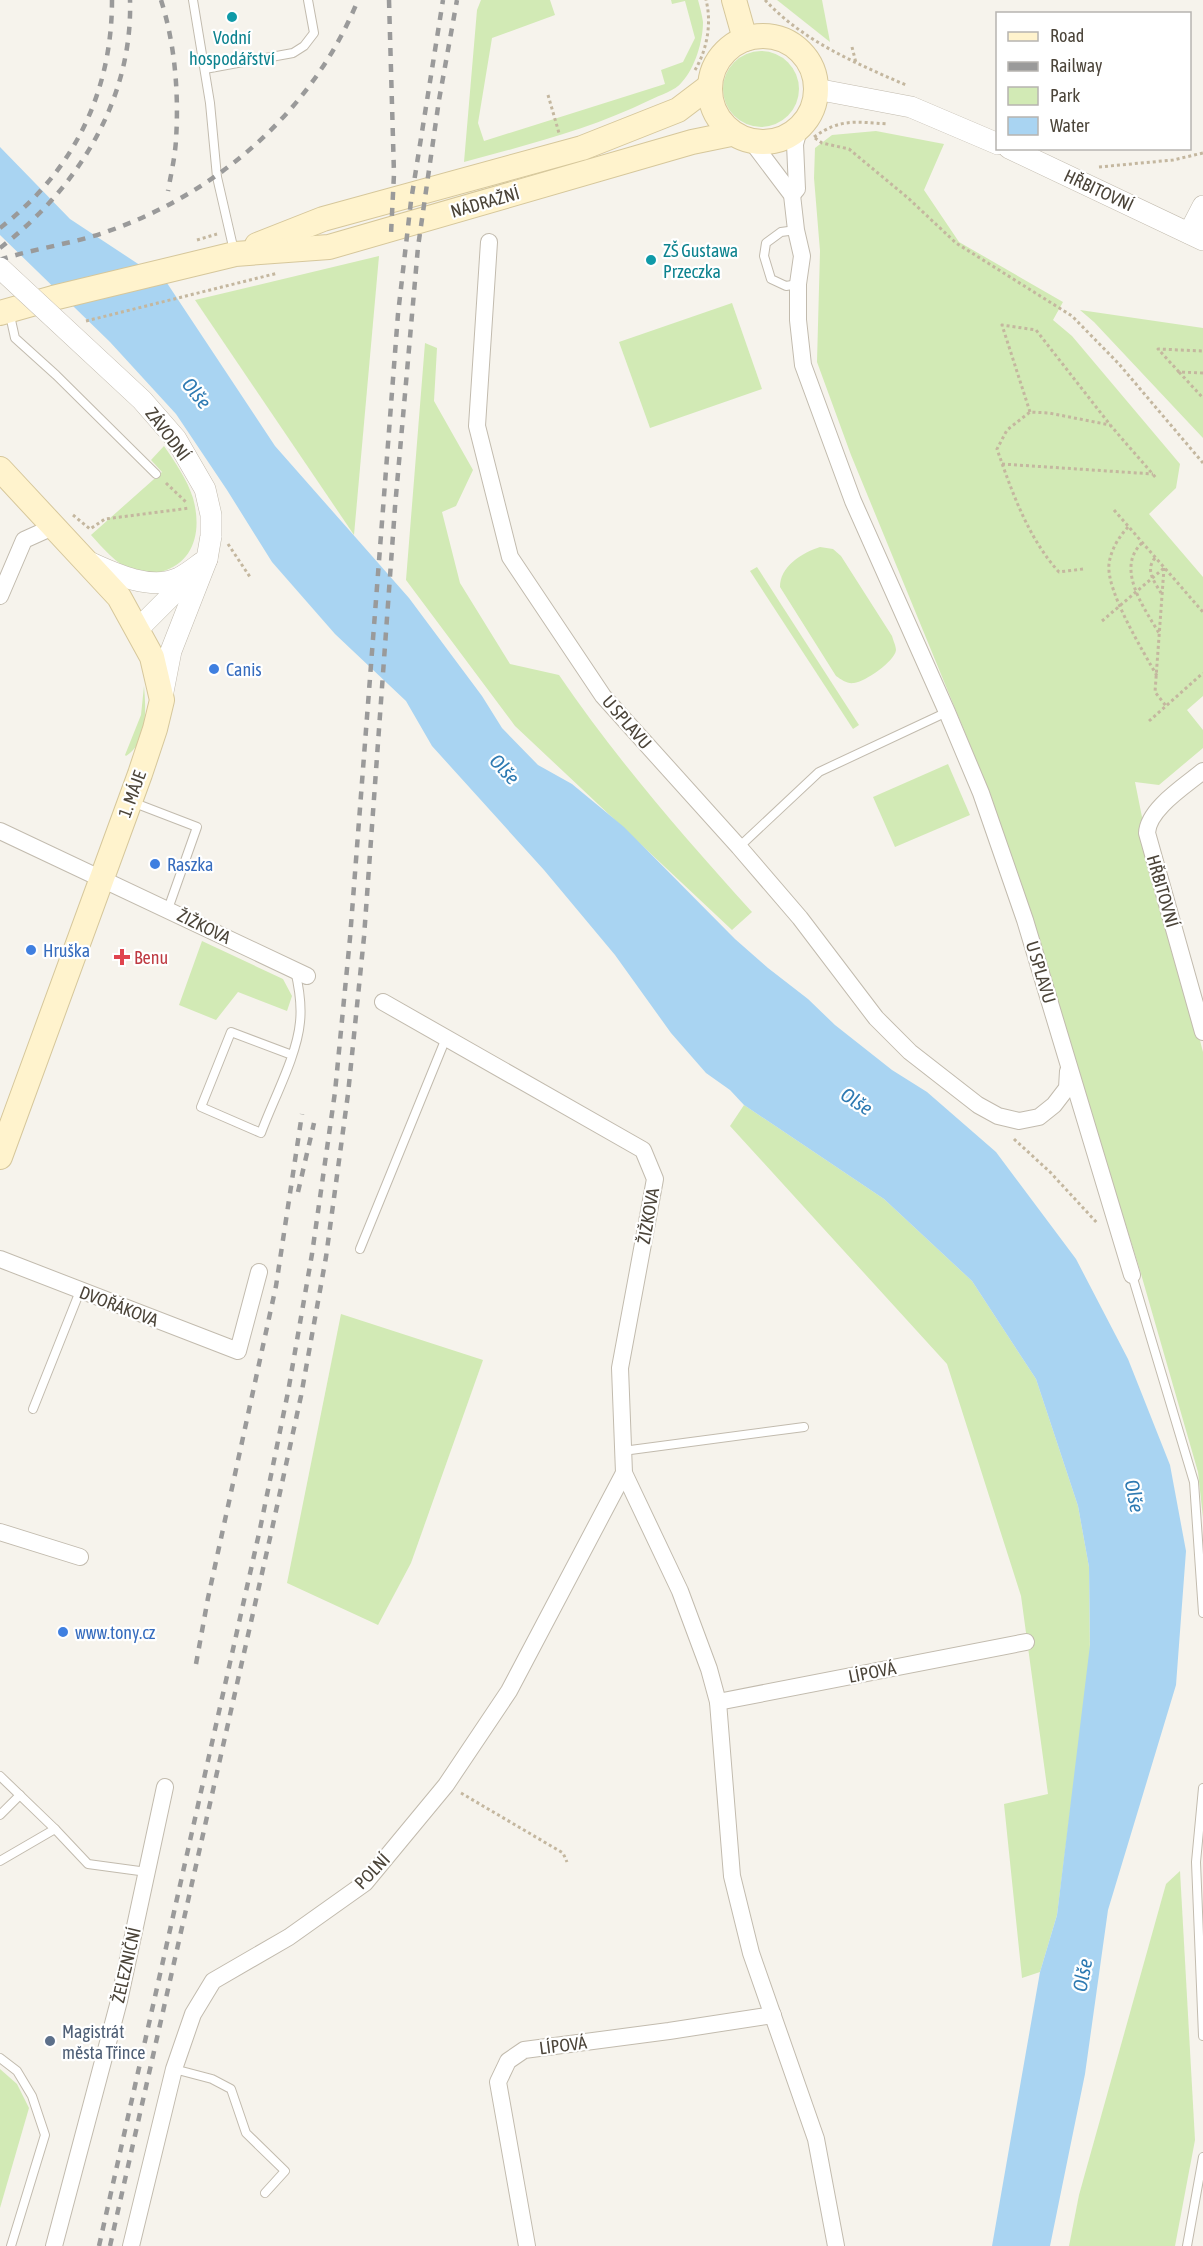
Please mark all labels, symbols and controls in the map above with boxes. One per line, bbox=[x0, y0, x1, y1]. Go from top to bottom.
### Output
marker: Vodní hospodářství bbox=[225, 10, 239, 24]
legend bbox=[996, 12, 1191, 150]
text: Road bbox=[1050, 25, 1084, 46]
place label: Vodní hospodářství bbox=[189, 27, 275, 69]
text: Railway bbox=[1050, 55, 1102, 76]
text: Park bbox=[1050, 85, 1080, 106]
text: Water bbox=[1050, 115, 1090, 136]
street label: HŘBITOVNÍ bbox=[1061, 165, 1137, 215]
street label: NÁDRAŽNÍ bbox=[448, 182, 522, 222]
place label: ZŠ Gustawa Przeczka bbox=[663, 240, 738, 282]
marker: ZŠ Gustawa Przeczka bbox=[644, 253, 658, 267]
water label: Olše bbox=[178, 373, 216, 413]
street label: ZÁVODNÍ bbox=[141, 403, 195, 465]
place label: Canis bbox=[226, 659, 262, 680]
marker: Canis bbox=[207, 662, 221, 676]
street label: U SPLAVU bbox=[598, 691, 656, 753]
water label: Olše bbox=[485, 749, 525, 789]
street label: 1. MÁJE bbox=[114, 767, 150, 820]
street label: HŘBITOVNÍ bbox=[1143, 852, 1183, 930]
place label: Raszka bbox=[167, 854, 214, 875]
marker: Raszka bbox=[148, 857, 162, 871]
street label: ŽIŽKOVA bbox=[174, 904, 234, 948]
street label: U SPLAVU bbox=[1022, 938, 1060, 1006]
place label: Hruška bbox=[43, 940, 90, 961]
marker: Hruška bbox=[24, 943, 38, 957]
place label: Benu bbox=[134, 947, 168, 968]
marker: Benu bbox=[115, 950, 129, 964]
water label: Olše bbox=[837, 1082, 877, 1120]
street label: ŽIŽKOVA bbox=[633, 1186, 663, 1246]
street label: DVOŘÁKOVA bbox=[77, 1281, 162, 1331]
water label: Olše bbox=[1121, 1478, 1149, 1514]
place label: www.tony.cz bbox=[75, 1622, 156, 1643]
marker: www.tony.cz bbox=[56, 1625, 70, 1639]
street label: LÍPOVÁ bbox=[846, 1657, 898, 1687]
street label: POLNÍ bbox=[350, 1849, 394, 1893]
street label: ŽELEZNIČNÍ bbox=[107, 1925, 145, 2005]
water label: Olše bbox=[1068, 1957, 1096, 1993]
place label: Magistrát města Třince bbox=[62, 2021, 145, 2063]
street label: LÍPOVÁ bbox=[538, 2032, 588, 2058]
marker: Magistrát města Třince bbox=[43, 2034, 57, 2048]

